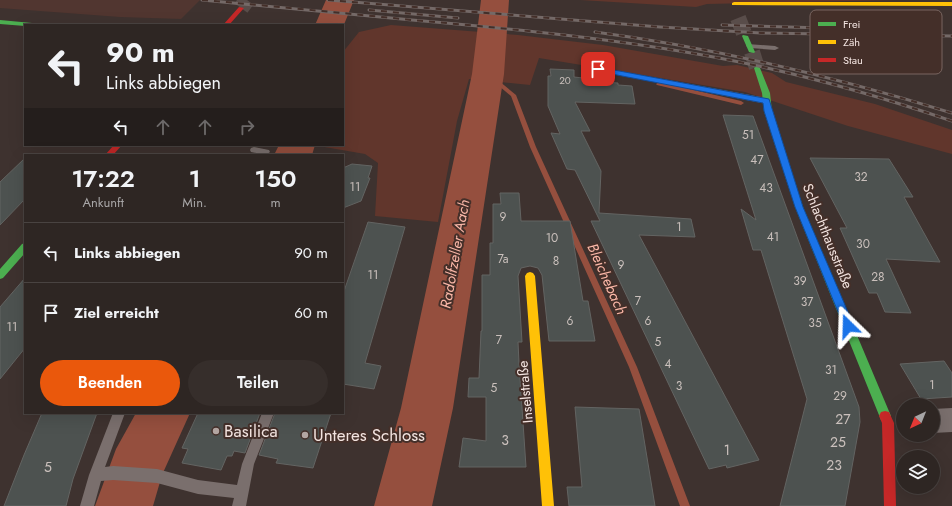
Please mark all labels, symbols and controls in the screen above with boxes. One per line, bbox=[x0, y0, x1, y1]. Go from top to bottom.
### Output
legend bbox=[810, 10, 942, 74]
text: Frei bbox=[843, 16, 861, 32]
text: 90 m bbox=[106, 32, 175, 73]
text: Zäh bbox=[843, 34, 860, 50]
icon: left bbox=[40, 40, 92, 92]
pin bbox=[581, 52, 615, 86]
text: Stau bbox=[843, 52, 863, 68]
icon: arrive bbox=[587, 58, 609, 80]
text: Links abbiegen bbox=[106, 70, 221, 96]
house number: 20 bbox=[559, 73, 571, 88]
icon: left bbox=[110, 116, 132, 138]
icon: ahead bbox=[152, 116, 174, 138]
icon: ahead bbox=[194, 116, 216, 138]
icon: right bbox=[236, 116, 258, 138]
house number: 51 bbox=[742, 126, 754, 144]
house number: 47 bbox=[750, 151, 764, 169]
text: 17:22 bbox=[71, 161, 135, 196]
text: 1 bbox=[189, 161, 201, 196]
text: 150 bbox=[254, 161, 297, 196]
house number: 32 bbox=[854, 168, 868, 186]
house number: 11 bbox=[350, 178, 360, 196]
house number: 43 bbox=[759, 179, 773, 197]
street label: Schlachthausstraße bbox=[798, 180, 858, 292]
text: Ankunft bbox=[82, 193, 124, 212]
text: Min. bbox=[182, 193, 207, 212]
text: m bbox=[270, 193, 281, 212]
water label: Radolfzeller Aach bbox=[435, 198, 475, 310]
house number: 9 bbox=[500, 208, 507, 226]
house number: 1 bbox=[676, 218, 682, 236]
house number: 41 bbox=[767, 228, 779, 246]
house number: 10 bbox=[546, 229, 558, 247]
house number: 30 bbox=[856, 235, 870, 253]
water label: Bleichebach bbox=[581, 240, 633, 318]
icon: left bbox=[40, 242, 62, 264]
text: Links abbiegen bbox=[74, 242, 180, 264]
text: 90 m bbox=[294, 242, 328, 264]
house number: 7a bbox=[498, 250, 509, 268]
house number: 8 bbox=[553, 252, 559, 270]
house number: 9 bbox=[618, 256, 625, 274]
house number: 11 bbox=[368, 266, 378, 284]
house number: 28 bbox=[871, 268, 885, 286]
house number: 39 bbox=[793, 272, 807, 290]
house number: 7 bbox=[635, 292, 642, 310]
house number: 37 bbox=[801, 293, 814, 311]
icon: arrive bbox=[40, 302, 62, 324]
text: Ziel erreicht bbox=[74, 302, 159, 324]
text: 60 m bbox=[294, 302, 328, 324]
position arrow bbox=[827, 305, 869, 347]
house number: 6 bbox=[567, 312, 574, 330]
house number: 6 bbox=[645, 312, 652, 330]
house number: 35 bbox=[808, 314, 822, 332]
house number: 11 bbox=[7, 318, 17, 336]
house number: 7 bbox=[496, 331, 503, 349]
house number: 5 bbox=[655, 333, 662, 351]
house number: 4 bbox=[665, 355, 672, 373]
button: Beenden bbox=[40, 360, 180, 406]
button: Teilen bbox=[188, 360, 328, 406]
street label: Inselstraße bbox=[512, 360, 538, 424]
house number: 31 bbox=[825, 361, 837, 379]
house number: 1 bbox=[929, 376, 935, 394]
house number: 3 bbox=[676, 377, 683, 395]
house number: 5 bbox=[491, 379, 498, 397]
house number: 29 bbox=[833, 387, 847, 405]
north arrow bbox=[896, 398, 940, 442]
map controls bbox=[896, 398, 940, 494]
house number: 27 bbox=[835, 409, 851, 429]
place label: Basilica bbox=[224, 419, 278, 443]
place label: Unteres Schloss bbox=[313, 423, 425, 447]
marker: Basilica bbox=[211, 426, 221, 436]
marker: Unteres Schloss bbox=[300, 430, 310, 440]
house number: 3 bbox=[501, 430, 509, 450]
house number: 25 bbox=[830, 432, 846, 452]
house number: 1 bbox=[724, 440, 730, 460]
button: layers bbox=[896, 450, 940, 494]
house number: 23 bbox=[826, 455, 842, 475]
house number: 5 bbox=[44, 457, 52, 477]

